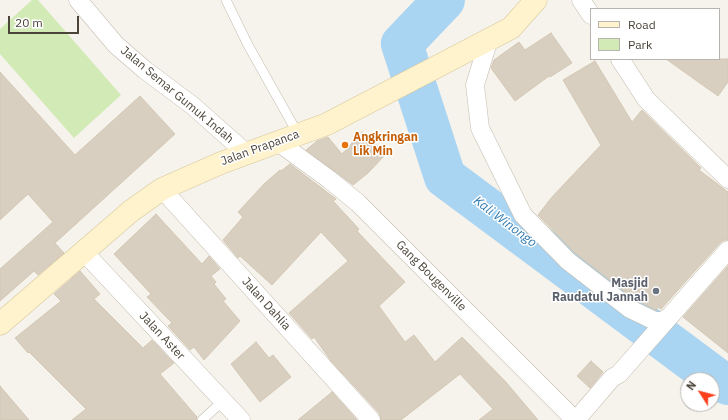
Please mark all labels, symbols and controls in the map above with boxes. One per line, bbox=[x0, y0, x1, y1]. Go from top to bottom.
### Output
scale bar bbox=[10, 8, 81, 34]
legend bbox=[590, 8, 720, 60]
text: 20 m bbox=[15, 15, 43, 30]
text: Road bbox=[628, 17, 656, 32]
text: Park bbox=[628, 37, 652, 52]
street label: Jalan Semar Gumuk Indah bbox=[118, 44, 236, 146]
street label: Jalan Prapanca bbox=[219, 127, 301, 169]
place label: Angkringan Lik Min bbox=[353, 131, 418, 159]
marker: Angkringan Lik Min bbox=[340, 140, 350, 150]
water label: Kali Winongo bbox=[470, 193, 540, 251]
street label: Gang Bougenville bbox=[393, 238, 469, 314]
street label: Jalan Dahlia bbox=[239, 275, 293, 333]
place label: Masjid Raudatul Jannah bbox=[552, 277, 648, 305]
marker: Masjid Raudatul Jannah bbox=[651, 286, 661, 296]
street label: Jalan Aster bbox=[136, 309, 188, 363]
north arrow bbox=[680, 372, 720, 412]
text: N bbox=[683, 378, 699, 393]

